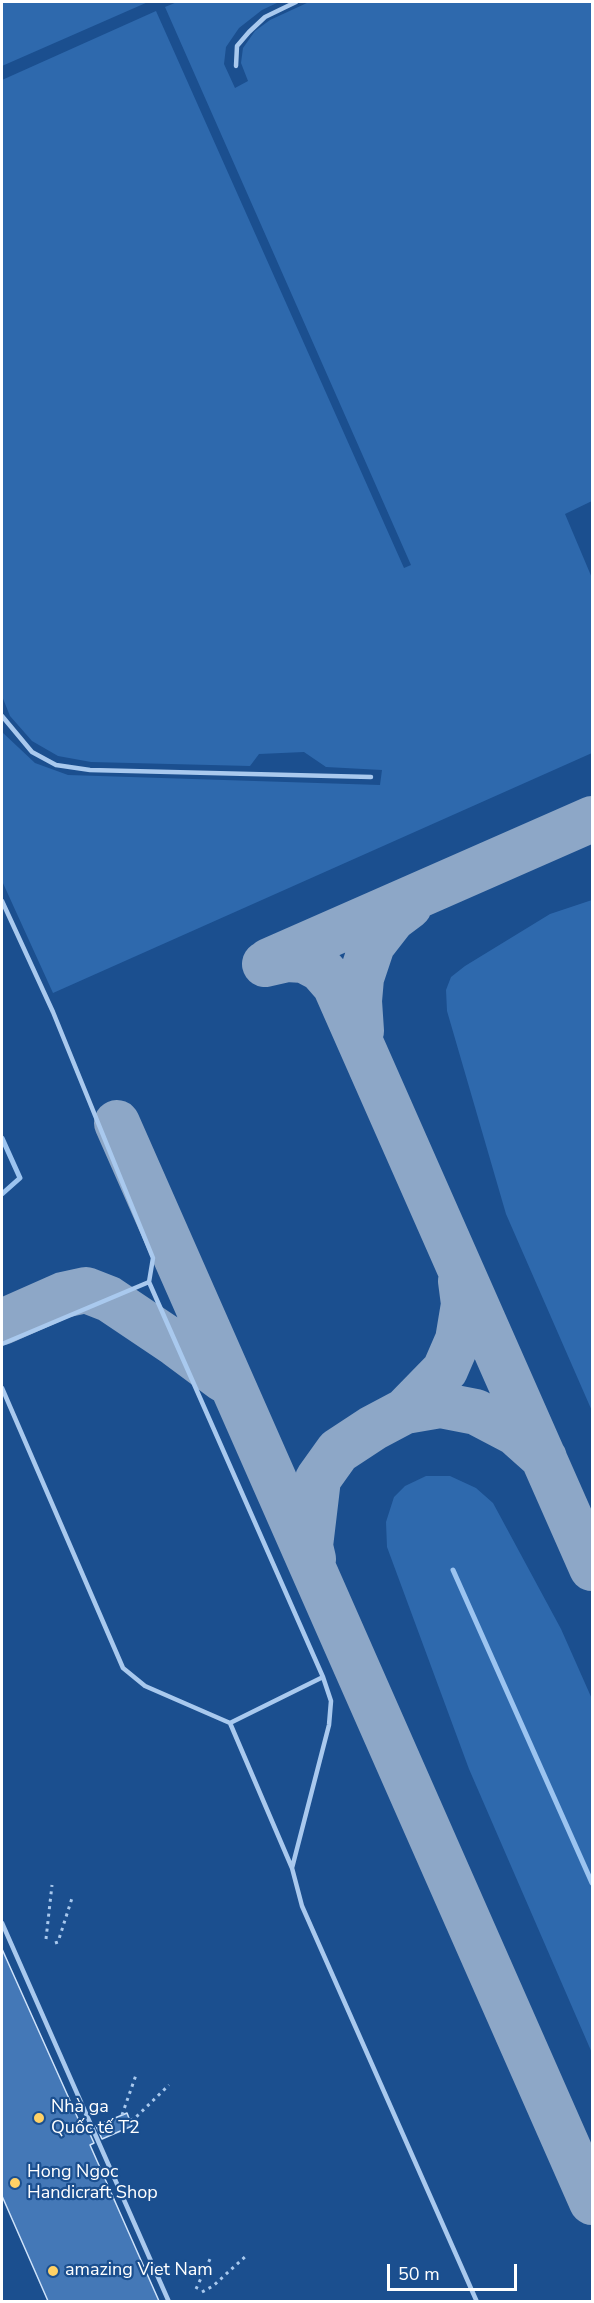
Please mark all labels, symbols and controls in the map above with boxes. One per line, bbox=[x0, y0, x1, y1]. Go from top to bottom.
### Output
place label: Nhà ga Quốc tế T2 bbox=[51, 2097, 140, 2140]
marker: Nhà ga Quốc tế T2 bbox=[32, 2111, 46, 2125]
place label: Hong Ngoc Handicraft Shop bbox=[27, 2162, 158, 2204]
marker: Hong Ngoc Handicraft Shop bbox=[8, 2176, 22, 2190]
scale bar bbox=[390, 2252, 520, 2290]
place label: amazing Viet Nam bbox=[65, 2260, 213, 2282]
text: 50 m bbox=[398, 2262, 440, 2286]
marker: amazing Viet Nam bbox=[46, 2264, 60, 2278]

